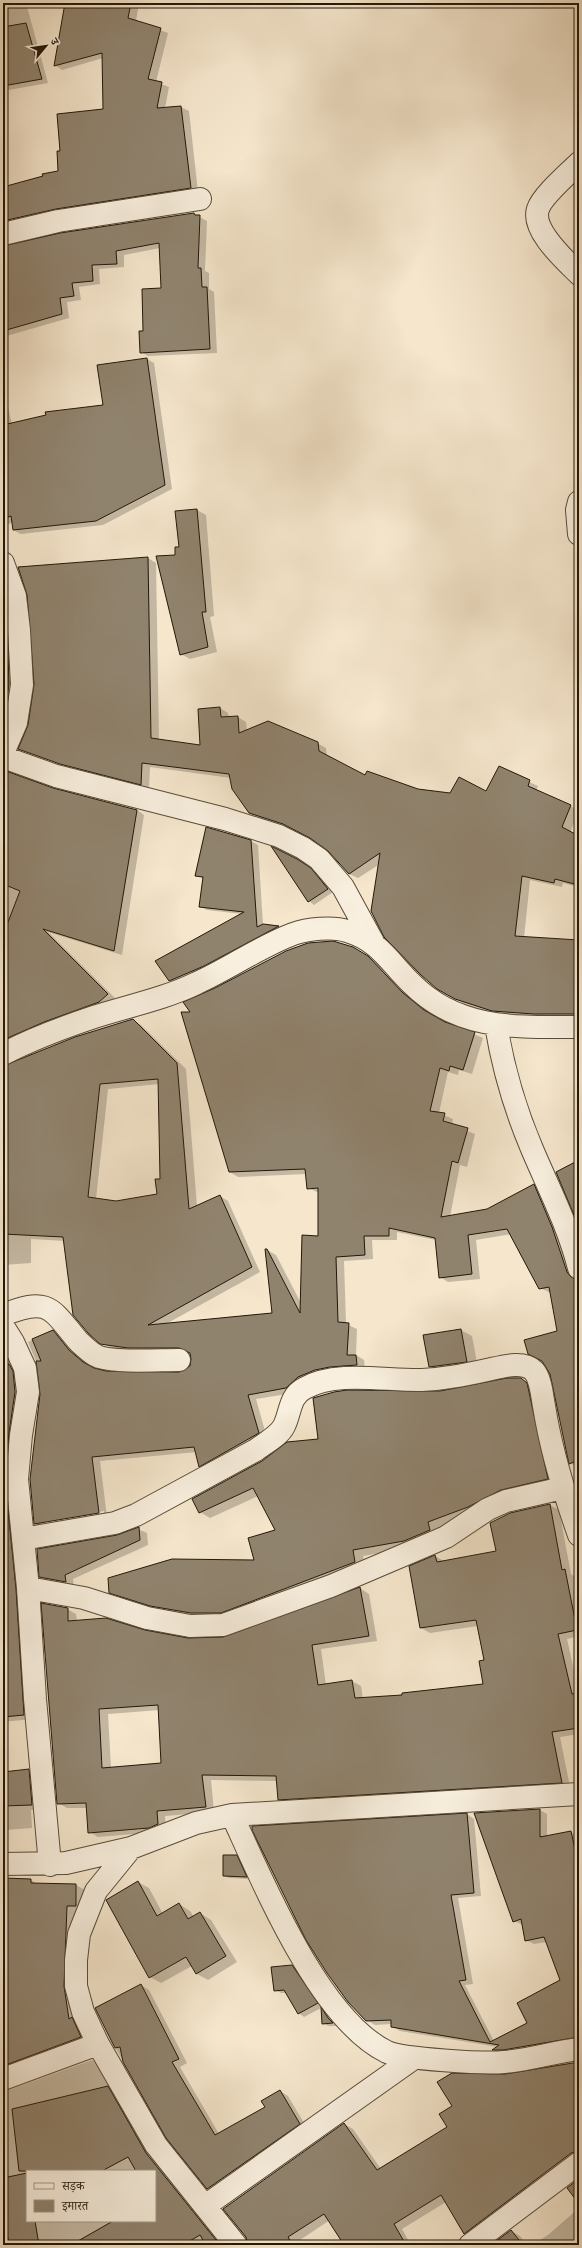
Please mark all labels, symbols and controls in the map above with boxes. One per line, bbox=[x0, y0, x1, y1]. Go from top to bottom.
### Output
north arrow bbox=[26, 26, 66, 66]
text: उ bbox=[46, 35, 62, 49]
legend bbox=[26, 2170, 156, 2222]
text: सड़क bbox=[61, 2179, 86, 2194]
text: इमारत bbox=[61, 2199, 89, 2214]

